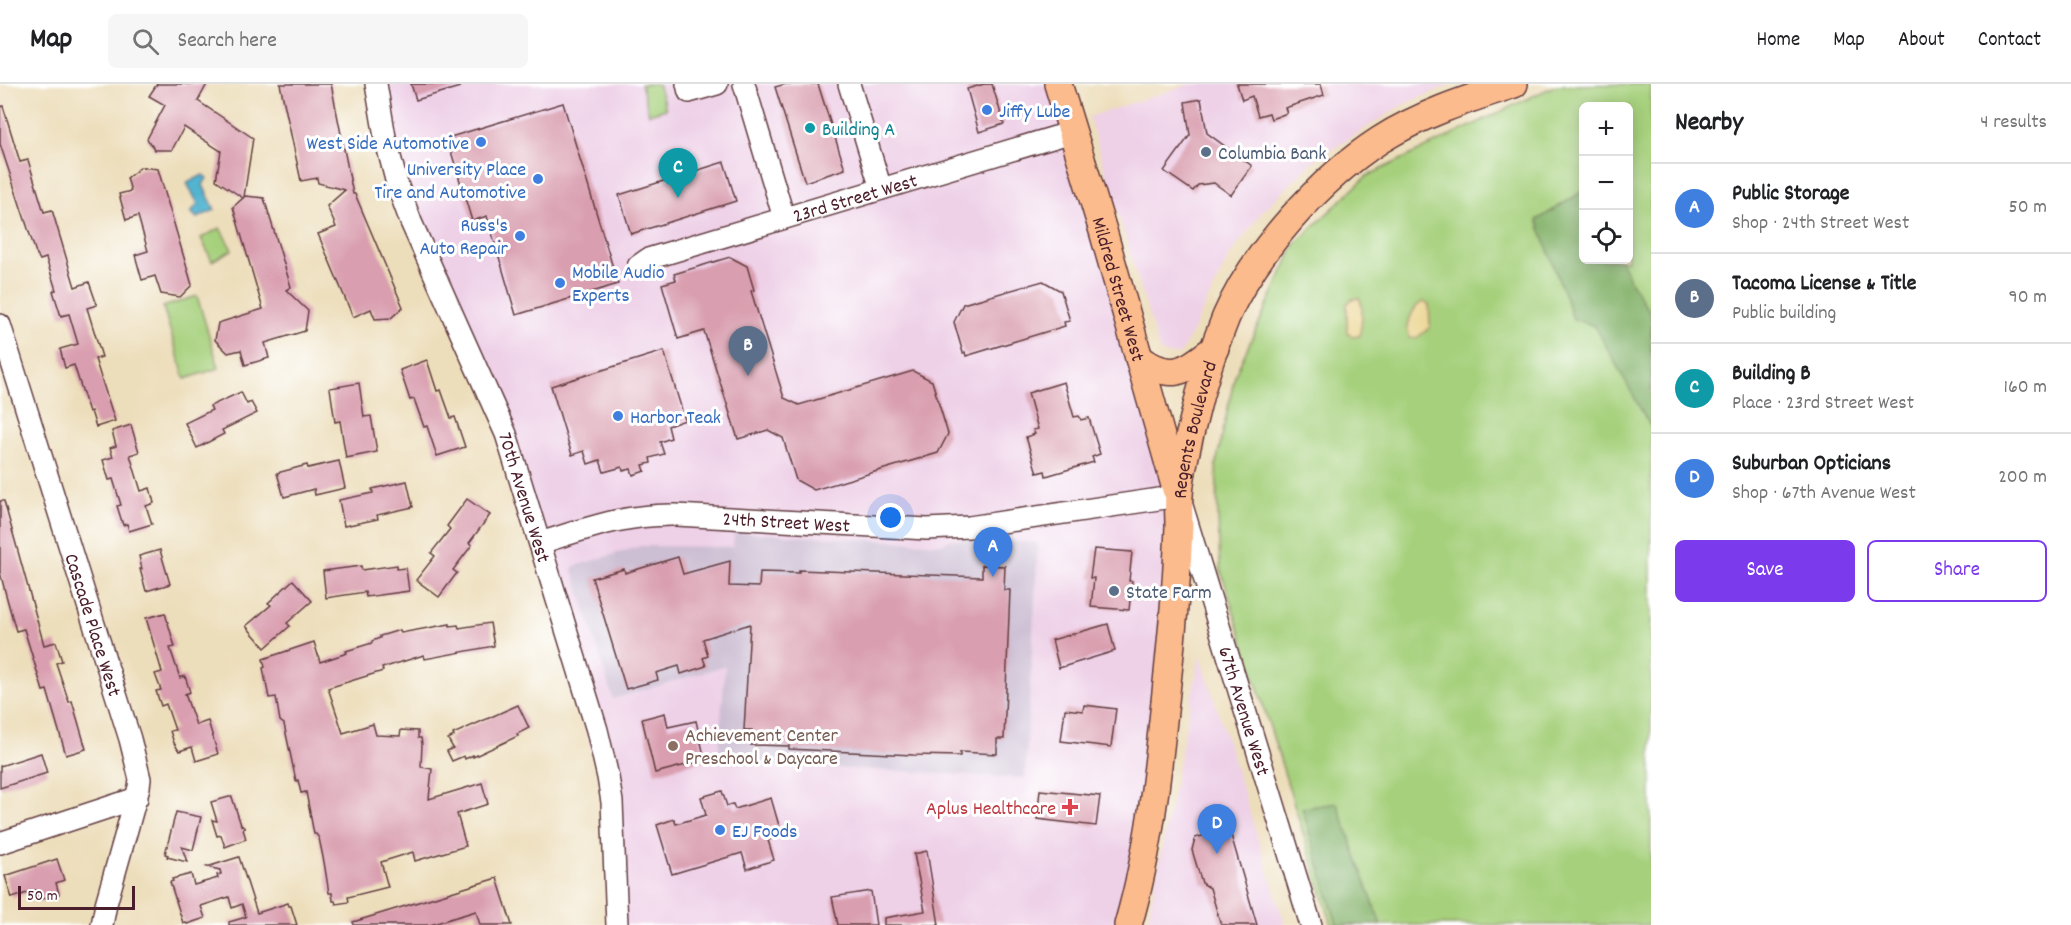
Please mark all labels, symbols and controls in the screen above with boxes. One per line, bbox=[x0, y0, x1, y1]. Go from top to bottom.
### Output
search box bbox=[108, 14, 528, 68]
text: Map bbox=[30, 21, 72, 61]
icon: search bbox=[129, 25, 162, 58]
text: Search here bbox=[177, 26, 277, 57]
text: Home bbox=[1756, 26, 1800, 56]
text: Map bbox=[1833, 26, 1865, 56]
text: About bbox=[1898, 26, 1945, 56]
text: Contact bbox=[1978, 26, 2041, 56]
place label: Jiffy Lube bbox=[999, 99, 1071, 127]
map controls bbox=[1579, 102, 1633, 264]
button: + bbox=[1579, 102, 1633, 156]
marker: Jiffy Lube bbox=[980, 103, 994, 117]
text: Nearby bbox=[1675, 105, 1743, 142]
text: 4 results bbox=[1980, 109, 2047, 137]
place label: Building A bbox=[822, 117, 895, 145]
marker: Building A bbox=[803, 121, 817, 135]
place label: West Side Automotive bbox=[306, 131, 469, 159]
marker: West Side Automotive bbox=[474, 135, 488, 149]
place label: Columbia Bank bbox=[1218, 141, 1326, 169]
marker: Columbia Bank bbox=[1199, 145, 1213, 159]
pin: C bbox=[658, 148, 698, 198]
button: − bbox=[1579, 156, 1633, 210]
place label: University Place Tire and Automotive bbox=[374, 157, 526, 208]
street label: 23rd Street West bbox=[790, 168, 921, 232]
marker: University Place Tire and Automotive bbox=[531, 172, 545, 186]
text: Public Storage bbox=[1732, 179, 1850, 210]
text: A bbox=[1689, 194, 1700, 222]
text: 50 m bbox=[2009, 194, 2047, 222]
button: locate bbox=[1579, 210, 1633, 264]
text: Shop · 24th Street West bbox=[1732, 210, 1909, 238]
place label: Russ's Auto Repair bbox=[419, 213, 509, 264]
street label: Mildred Street West bbox=[1083, 214, 1150, 365]
marker: Russ's Auto Repair bbox=[513, 229, 527, 243]
place label: Mobile Audio Experts bbox=[572, 260, 665, 311]
text: Tacoma License & Title bbox=[1732, 269, 1917, 300]
marker: Mobile Audio Experts bbox=[553, 276, 567, 290]
text: B bbox=[1690, 284, 1699, 312]
text: 90 m bbox=[2009, 284, 2047, 312]
text: Public building bbox=[1732, 300, 1836, 328]
pin: B bbox=[728, 326, 768, 376]
street label: Regents Boulevard bbox=[1168, 358, 1226, 499]
text: Building B bbox=[1732, 359, 1811, 390]
text: C bbox=[1690, 374, 1699, 402]
text: 160 m bbox=[2004, 374, 2047, 402]
text: Place · 23rd Street West bbox=[1732, 390, 1914, 418]
place label: Harbor Teak bbox=[630, 405, 721, 433]
marker: Harbor Teak bbox=[611, 409, 625, 423]
street label: 70th Avenue West bbox=[489, 429, 556, 567]
text: Suburban Opticians bbox=[1732, 449, 1891, 480]
text: D bbox=[1689, 464, 1700, 492]
text: 200 m bbox=[1998, 464, 2047, 492]
text: Shop · 67th Avenue West bbox=[1732, 480, 1916, 508]
your location bbox=[876, 503, 905, 532]
street label: 24th Street West bbox=[722, 507, 851, 542]
pin: A bbox=[974, 528, 1012, 577]
button: Save bbox=[1675, 540, 1855, 602]
button: Share bbox=[1867, 540, 2047, 602]
street label: Cascade Place West bbox=[56, 550, 127, 701]
place label: State Farm bbox=[1126, 580, 1212, 608]
marker: State Farm bbox=[1107, 584, 1121, 598]
street label: 67th Avenue West bbox=[1209, 643, 1275, 780]
place label: Achievement Center Preschool & Daycare bbox=[685, 723, 839, 774]
marker: Achievement Center Preschool & Daycare bbox=[666, 739, 680, 753]
place label: Aplus Healthcare bbox=[926, 796, 1056, 824]
marker: Aplus Healthcare bbox=[1061, 798, 1079, 816]
pin: D bbox=[1198, 804, 1236, 854]
place label: EJ Foods bbox=[732, 819, 797, 847]
marker: EJ Foods bbox=[713, 823, 727, 837]
scale bar bbox=[18, 883, 135, 910]
text: 50 m bbox=[27, 885, 58, 908]

